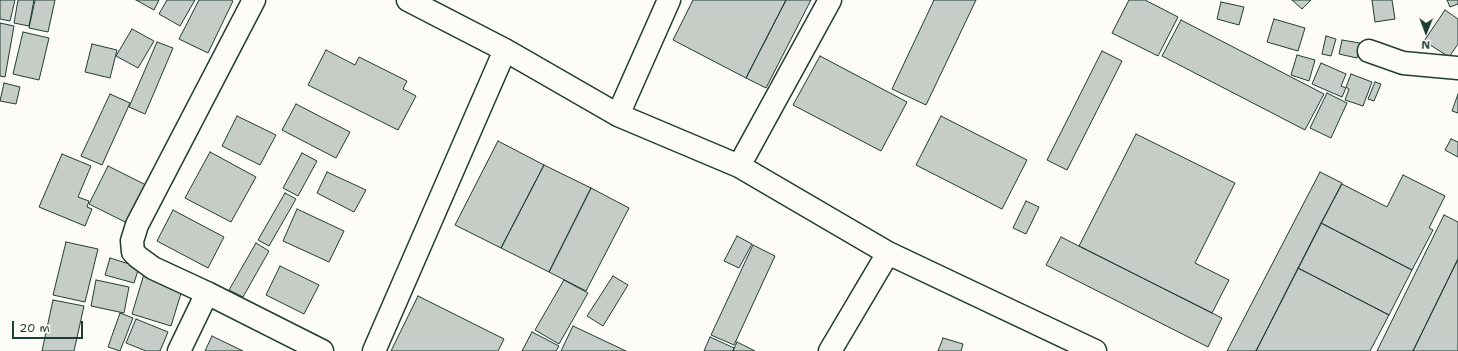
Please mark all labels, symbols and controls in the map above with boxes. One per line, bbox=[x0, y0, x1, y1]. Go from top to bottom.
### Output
north arrow bbox=[1406, 12, 1446, 52]
text: N bbox=[1421, 37, 1430, 52]
scale bar bbox=[14, 313, 85, 339]
text: 20 m bbox=[19, 320, 50, 336]

